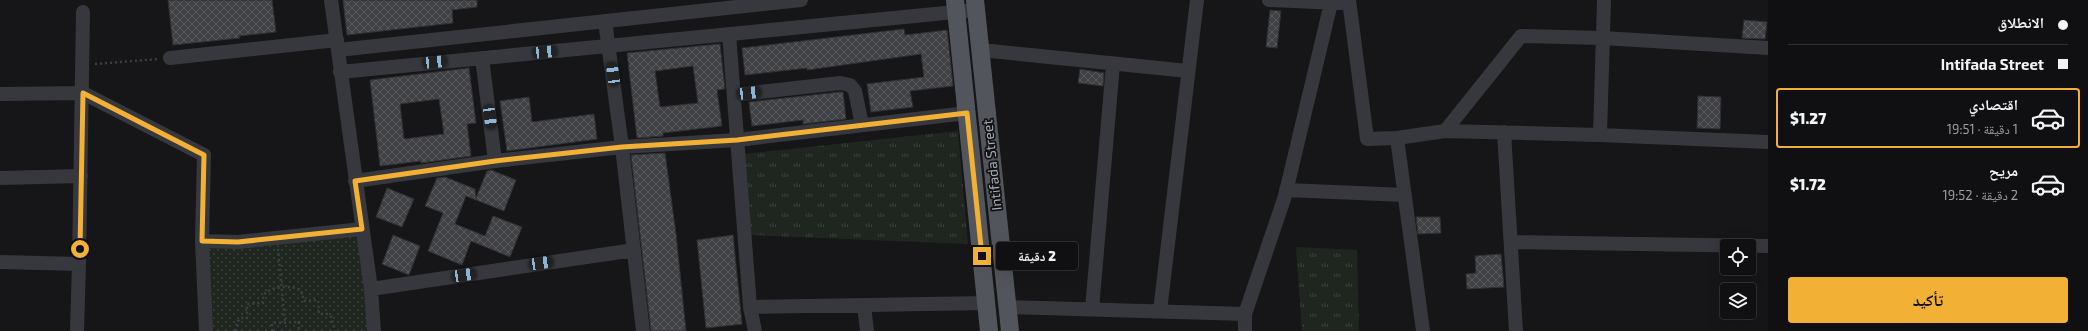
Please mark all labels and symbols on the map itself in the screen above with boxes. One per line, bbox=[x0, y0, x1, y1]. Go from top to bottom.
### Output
car bbox=[533, 45, 557, 59]
car bbox=[423, 55, 447, 69]
car bbox=[605, 61, 621, 87]
car bbox=[736, 86, 762, 100]
car bbox=[482, 104, 498, 130]
street label: Intifada Street bbox=[978, 119, 1005, 211]
route start bbox=[71, 240, 89, 258]
callout: 2 دقيقة bbox=[996, 242, 1078, 270]
route end bbox=[973, 247, 991, 265]
car bbox=[528, 255, 554, 271]
car bbox=[451, 267, 477, 283]

